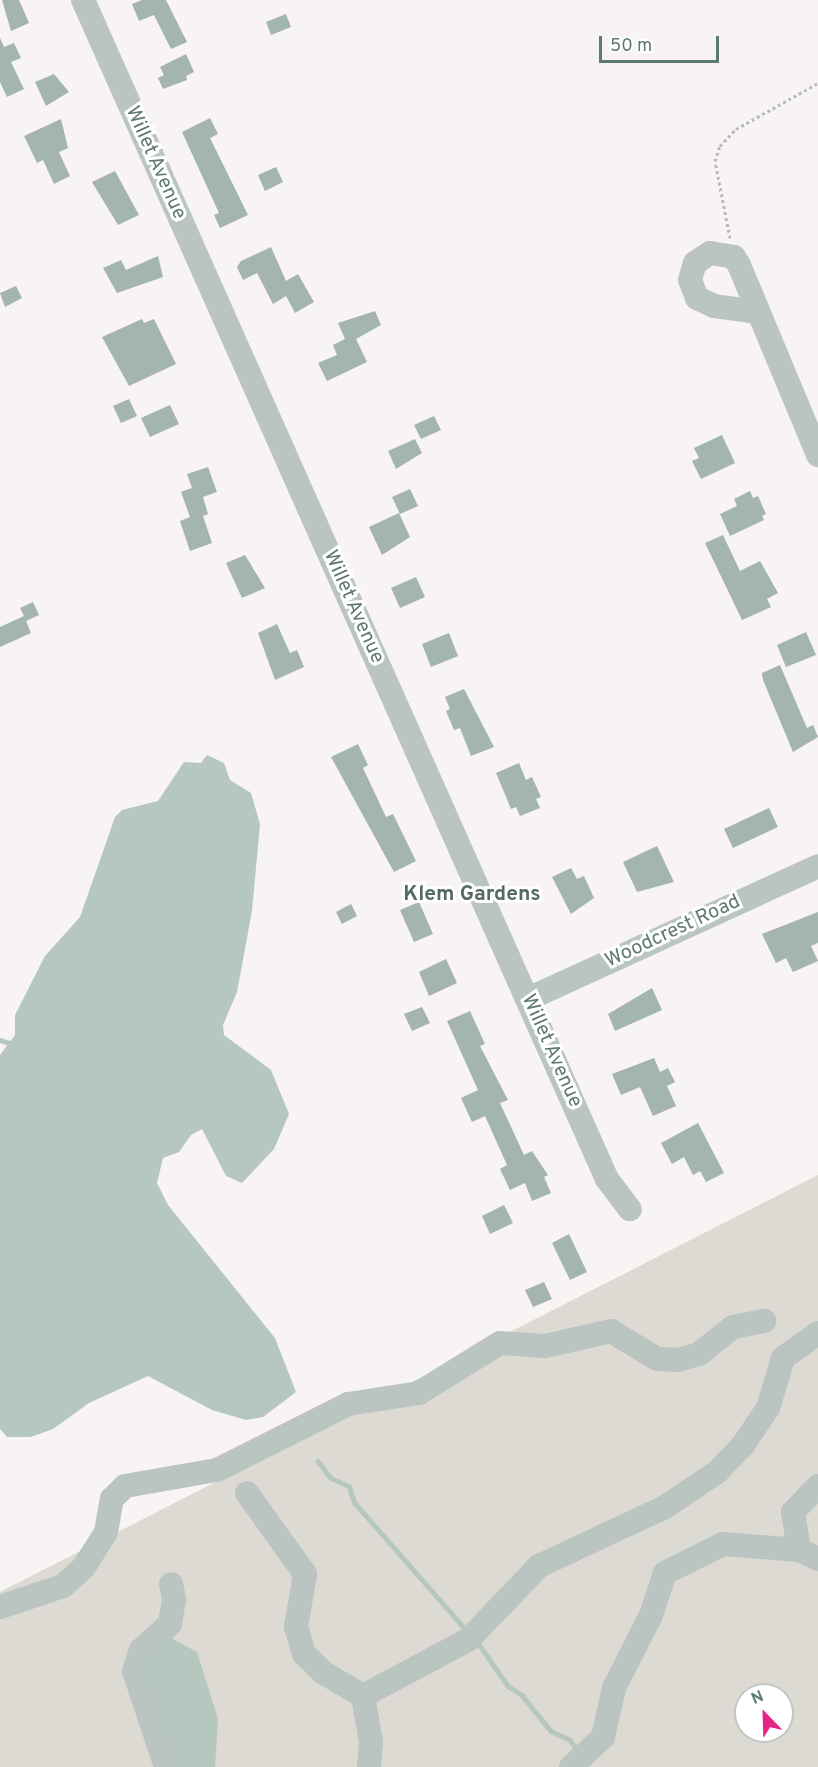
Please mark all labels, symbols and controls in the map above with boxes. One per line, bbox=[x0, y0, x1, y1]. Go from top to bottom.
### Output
scale bar bbox=[602, 24, 722, 62]
text: 50 m bbox=[610, 35, 652, 58]
street label: Willet Avenue bbox=[119, 102, 191, 224]
street label: Willet Avenue bbox=[317, 546, 389, 668]
district label: Klem Gardens bbox=[403, 882, 541, 908]
street label: Woodcrest Road bbox=[602, 890, 744, 974]
street label: Willet Avenue bbox=[515, 990, 587, 1112]
north arrow bbox=[734, 1683, 794, 1743]
text: N bbox=[749, 1687, 767, 1710]

